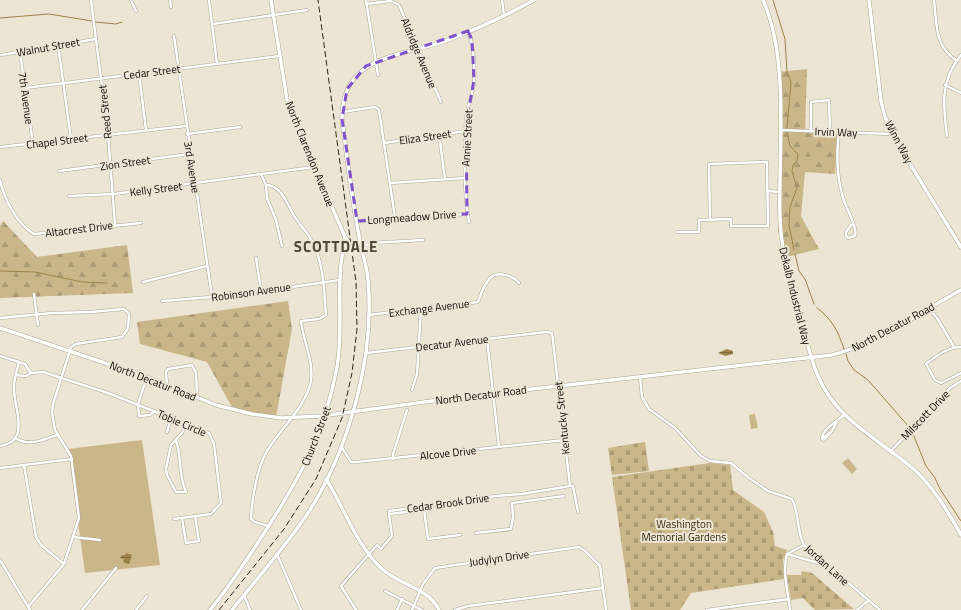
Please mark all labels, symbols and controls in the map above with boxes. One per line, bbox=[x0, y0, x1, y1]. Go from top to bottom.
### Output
street label: Aldridge Avenue bbox=[397, 15, 441, 91]
street label: Walnut Street bbox=[15, 34, 81, 60]
street label: Cedar Street bbox=[123, 61, 182, 83]
street label: 7th Avenue bbox=[14, 71, 38, 126]
street label: Reed Street bbox=[94, 84, 116, 140]
street label: North Clarendon Avenue bbox=[281, 99, 339, 210]
street label: Annie Street bbox=[458, 109, 476, 167]
street label: Winn Way bbox=[881, 118, 917, 167]
street label: Irvin Way bbox=[814, 123, 858, 141]
street label: Eliza Street bbox=[398, 125, 452, 149]
street label: Chapel Street bbox=[25, 129, 89, 153]
street label: 3rd Avenue bbox=[180, 140, 204, 195]
street label: Zion Street bbox=[99, 152, 151, 174]
street label: Kelly Street bbox=[129, 178, 183, 200]
street label: Longmeadow Drive bbox=[367, 206, 458, 228]
street label: Altacrest Drive bbox=[44, 217, 114, 241]
district label: SCOTTDALE bbox=[294, 235, 378, 258]
street label: Dekalb Industrial Way bbox=[775, 245, 815, 347]
street label: Robinson Avenue bbox=[210, 278, 292, 306]
street label: Exchange Avenue bbox=[388, 295, 471, 321]
street label: North Decatur Road bbox=[849, 298, 937, 356]
street label: Decatur Avenue bbox=[415, 331, 490, 355]
street label: North Decatur Road bbox=[107, 357, 199, 405]
street label: North Decatur Road bbox=[434, 381, 528, 409]
street label: Kentucky Street bbox=[550, 381, 574, 455]
street label: Milscott Drive bbox=[897, 386, 953, 444]
street label: Church Street bbox=[297, 404, 335, 468]
street label: Tobie Circle bbox=[155, 406, 209, 441]
street label: Alcove Drive bbox=[419, 442, 478, 464]
street label: Cedar Brook Drive bbox=[406, 489, 491, 517]
park label: Washington Memorial Gardens bbox=[642, 516, 726, 545]
street label: Jordan Lane bbox=[801, 541, 853, 589]
street label: Judylyn Drive bbox=[468, 546, 530, 570]

